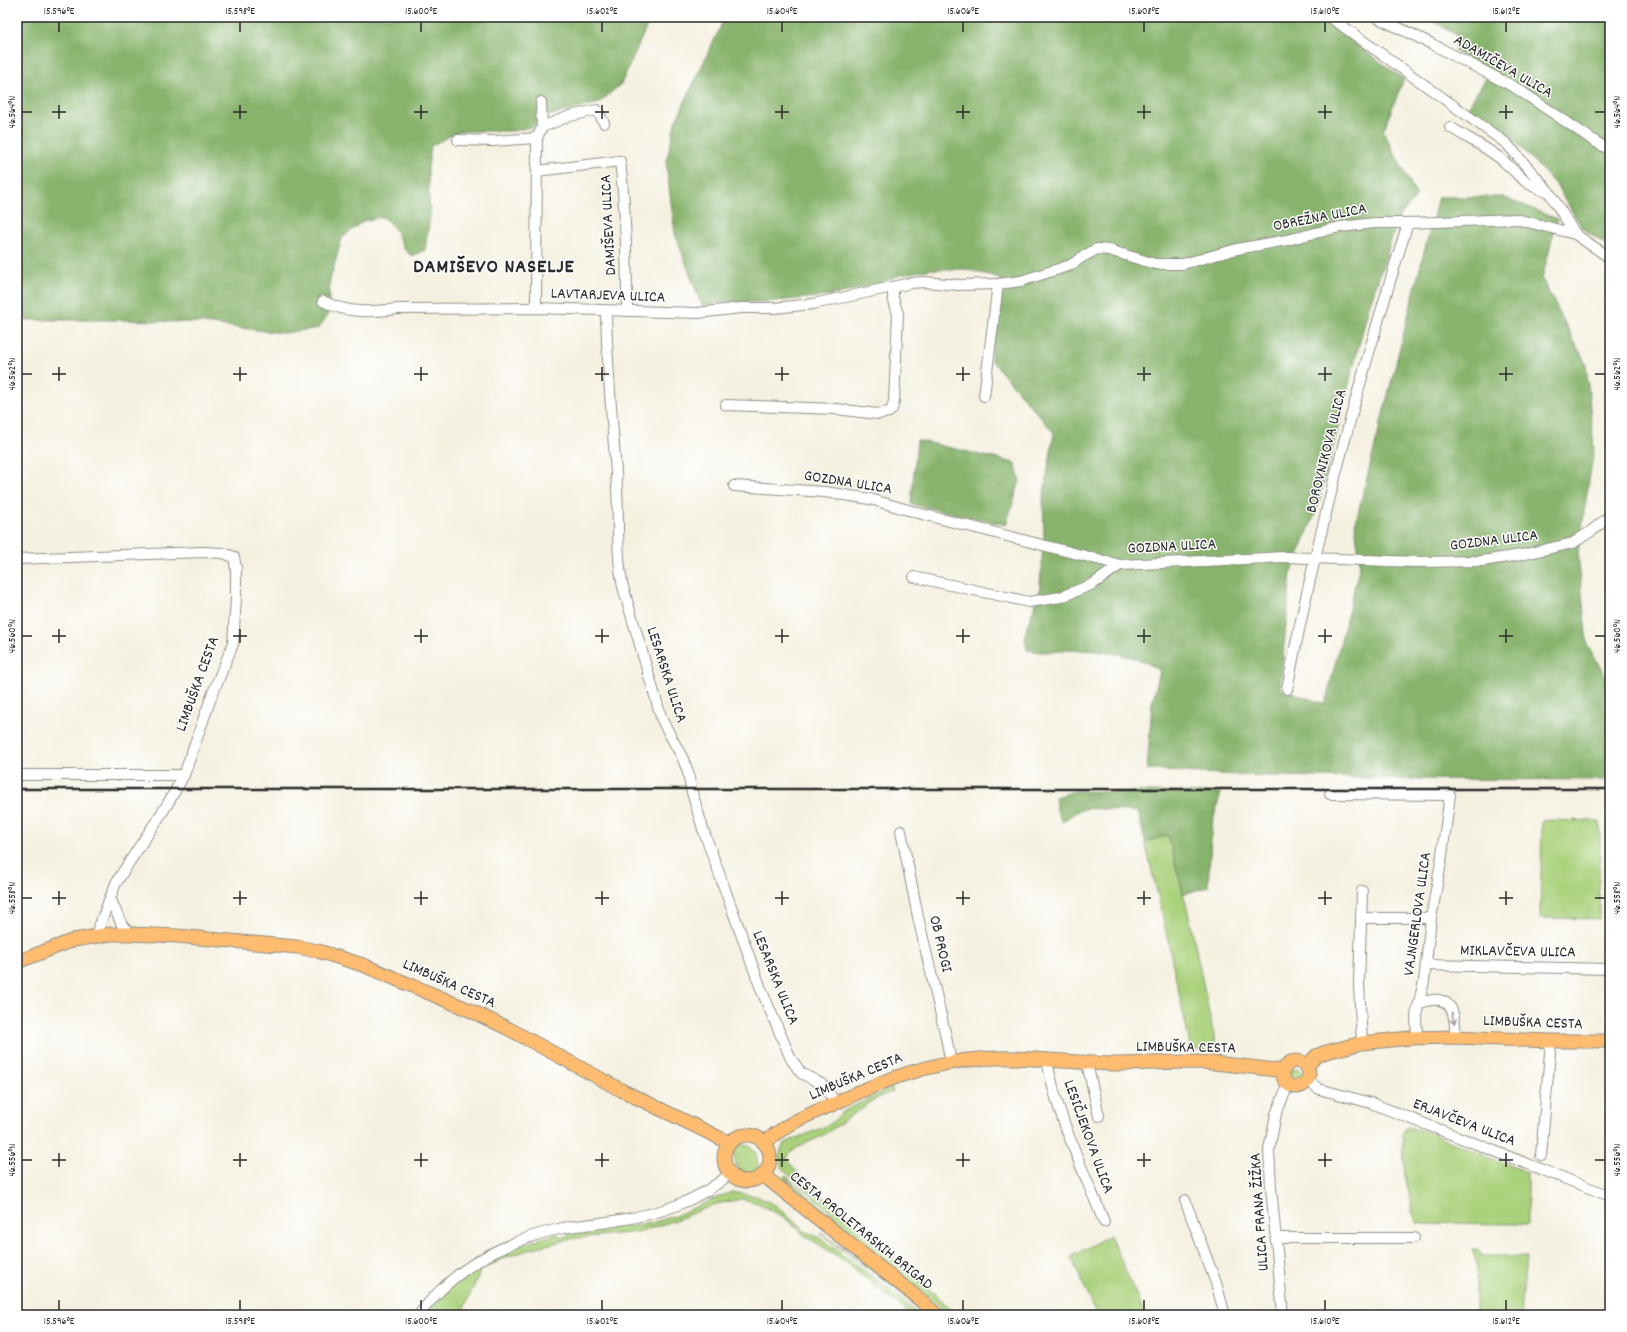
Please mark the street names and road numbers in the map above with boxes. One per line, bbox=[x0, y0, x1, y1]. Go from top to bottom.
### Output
street label: ADAMIČEVA ULICA bbox=[1449, 29, 1557, 105]
street label: DAMIŠEVA ULICA bbox=[595, 174, 623, 276]
street label: OBREŽNA ULICA bbox=[1271, 198, 1369, 238]
street label: LAVTARJEVA ULICA bbox=[550, 283, 666, 310]
street label: BOROVNIKOVA ULICA bbox=[1300, 386, 1354, 515]
street label: GOZDNA ULICA bbox=[802, 465, 894, 501]
street label: GOZDNA ULICA bbox=[1449, 524, 1540, 558]
street label: GOZDNA ULICA bbox=[1127, 533, 1217, 561]
street label: LESARSKA ULICA bbox=[640, 624, 692, 726]
street label: LIMBUŠKA CESTA bbox=[170, 633, 226, 735]
street label: VAJNGERLOVA ULICA bbox=[1398, 850, 1438, 977]
street label: OB PROGI bbox=[922, 913, 958, 975]
street label: LESARSKA ULICA bbox=[746, 927, 805, 1029]
street label: MIKLAVČEVA ULICA bbox=[1460, 939, 1576, 965]
street label: LIMBUŠKA CESTA bbox=[399, 953, 500, 1015]
street label: LIMBUŠKA CESTA bbox=[1483, 1010, 1584, 1036]
street label: LIMBUŠKA CESTA bbox=[1136, 1036, 1236, 1060]
street label: LIMBUŠKA CESTA bbox=[806, 1047, 907, 1107]
street label: LESIČJEKOVA ULICA bbox=[1057, 1077, 1119, 1197]
street label: ERJAVČEVA ULICA bbox=[1409, 1093, 1519, 1153]
street label: ULICA FRANA ŽIŽKA bbox=[1244, 1152, 1276, 1272]
street label: CESTA PROLETARSKIH BRIGAD bbox=[784, 1166, 938, 1296]

